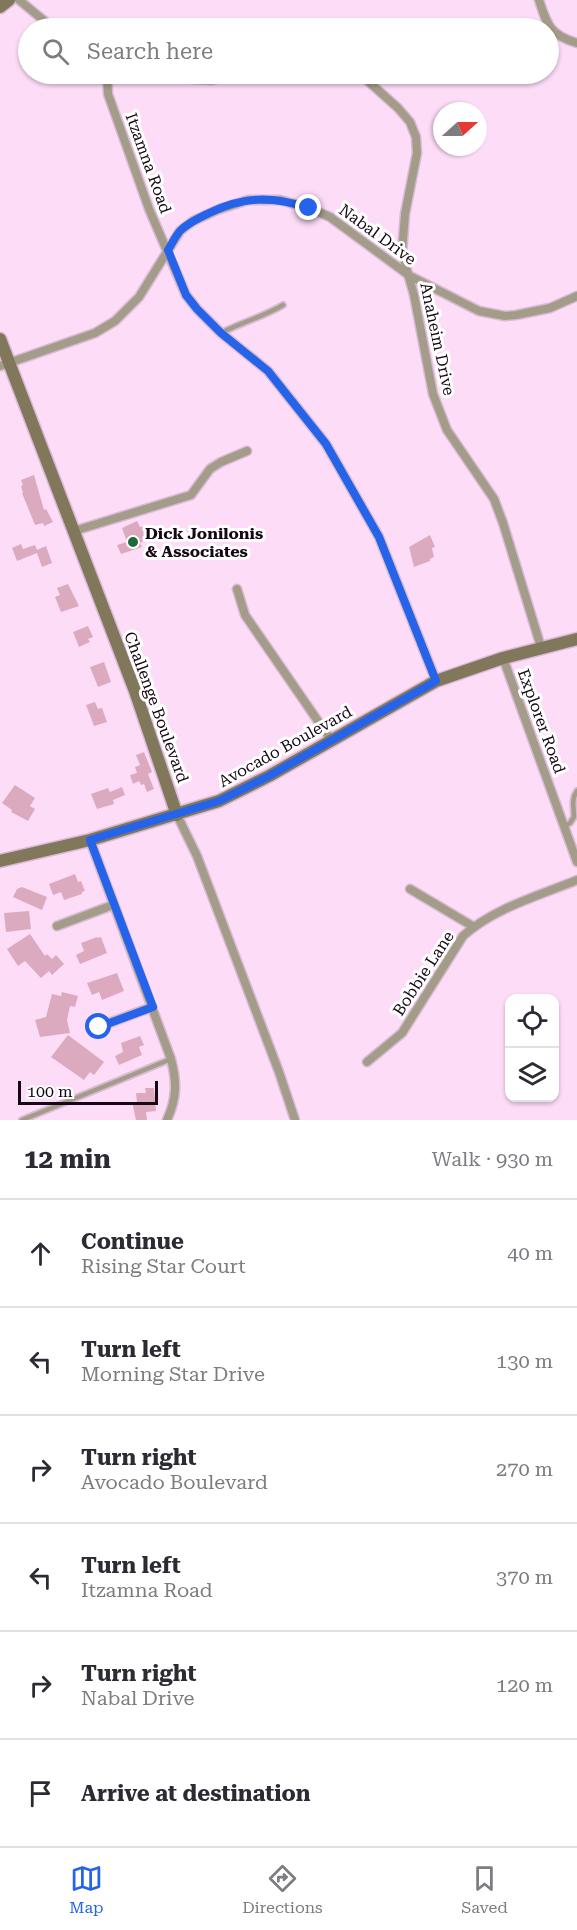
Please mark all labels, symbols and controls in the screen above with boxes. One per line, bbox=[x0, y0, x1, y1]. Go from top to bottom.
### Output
search box bbox=[18, 18, 559, 84]
icon: search bbox=[39, 35, 72, 68]
text: Search here bbox=[87, 39, 213, 64]
north arrow bbox=[433, 102, 487, 156]
street label: Itzamna Road bbox=[122, 110, 175, 216]
route end bbox=[295, 194, 321, 220]
street label: Nabal Drive bbox=[335, 200, 420, 269]
street label: Anaheim Drive bbox=[416, 281, 459, 397]
place label: Dick Jonilonis & Associates bbox=[145, 524, 263, 561]
marker: Dick Jonilonis & Associates bbox=[126, 535, 140, 549]
street label: Challenge Boulevard bbox=[120, 629, 193, 785]
street label: Explorer Road bbox=[514, 666, 569, 776]
street label: Avocado Boulevard bbox=[215, 702, 355, 791]
street label: Bobbie Lane bbox=[389, 927, 458, 1019]
map controls bbox=[505, 994, 559, 1102]
button: locate bbox=[505, 994, 559, 1048]
route start bbox=[85, 1013, 111, 1039]
button: layers bbox=[505, 1048, 559, 1102]
scale bar bbox=[18, 1078, 158, 1106]
text: 100 m bbox=[27, 1082, 73, 1101]
text: 12 min bbox=[24, 1144, 111, 1174]
text: Walk · 930 m bbox=[432, 1147, 553, 1171]
text: Continue bbox=[81, 1229, 184, 1254]
icon: ahead bbox=[24, 1237, 57, 1270]
text: 40 m bbox=[507, 1241, 553, 1265]
text: Rising Star Court bbox=[81, 1254, 246, 1278]
text: Turn left bbox=[81, 1337, 181, 1362]
icon: left bbox=[24, 1345, 57, 1378]
text: 130 m bbox=[496, 1349, 553, 1373]
text: Morning Star Drive bbox=[81, 1362, 265, 1386]
text: Turn right bbox=[81, 1445, 196, 1470]
icon: right bbox=[24, 1453, 57, 1486]
text: 270 m bbox=[496, 1457, 553, 1481]
text: Avocado Boulevard bbox=[81, 1470, 268, 1494]
text: Turn left bbox=[81, 1553, 181, 1578]
icon: left bbox=[24, 1561, 57, 1594]
text: 370 m bbox=[496, 1565, 553, 1589]
text: Itzamna Road bbox=[81, 1578, 213, 1602]
text: Turn right bbox=[81, 1661, 196, 1686]
icon: right bbox=[24, 1669, 57, 1702]
text: 120 m bbox=[496, 1673, 553, 1697]
text: Nabal Drive bbox=[81, 1686, 195, 1710]
icon: arrive bbox=[24, 1777, 57, 1810]
text: Arrive at destination bbox=[81, 1781, 310, 1806]
tab: Map bbox=[69, 1862, 104, 1917]
tab: Directions bbox=[242, 1862, 323, 1917]
tab: Saved bbox=[461, 1862, 508, 1917]

